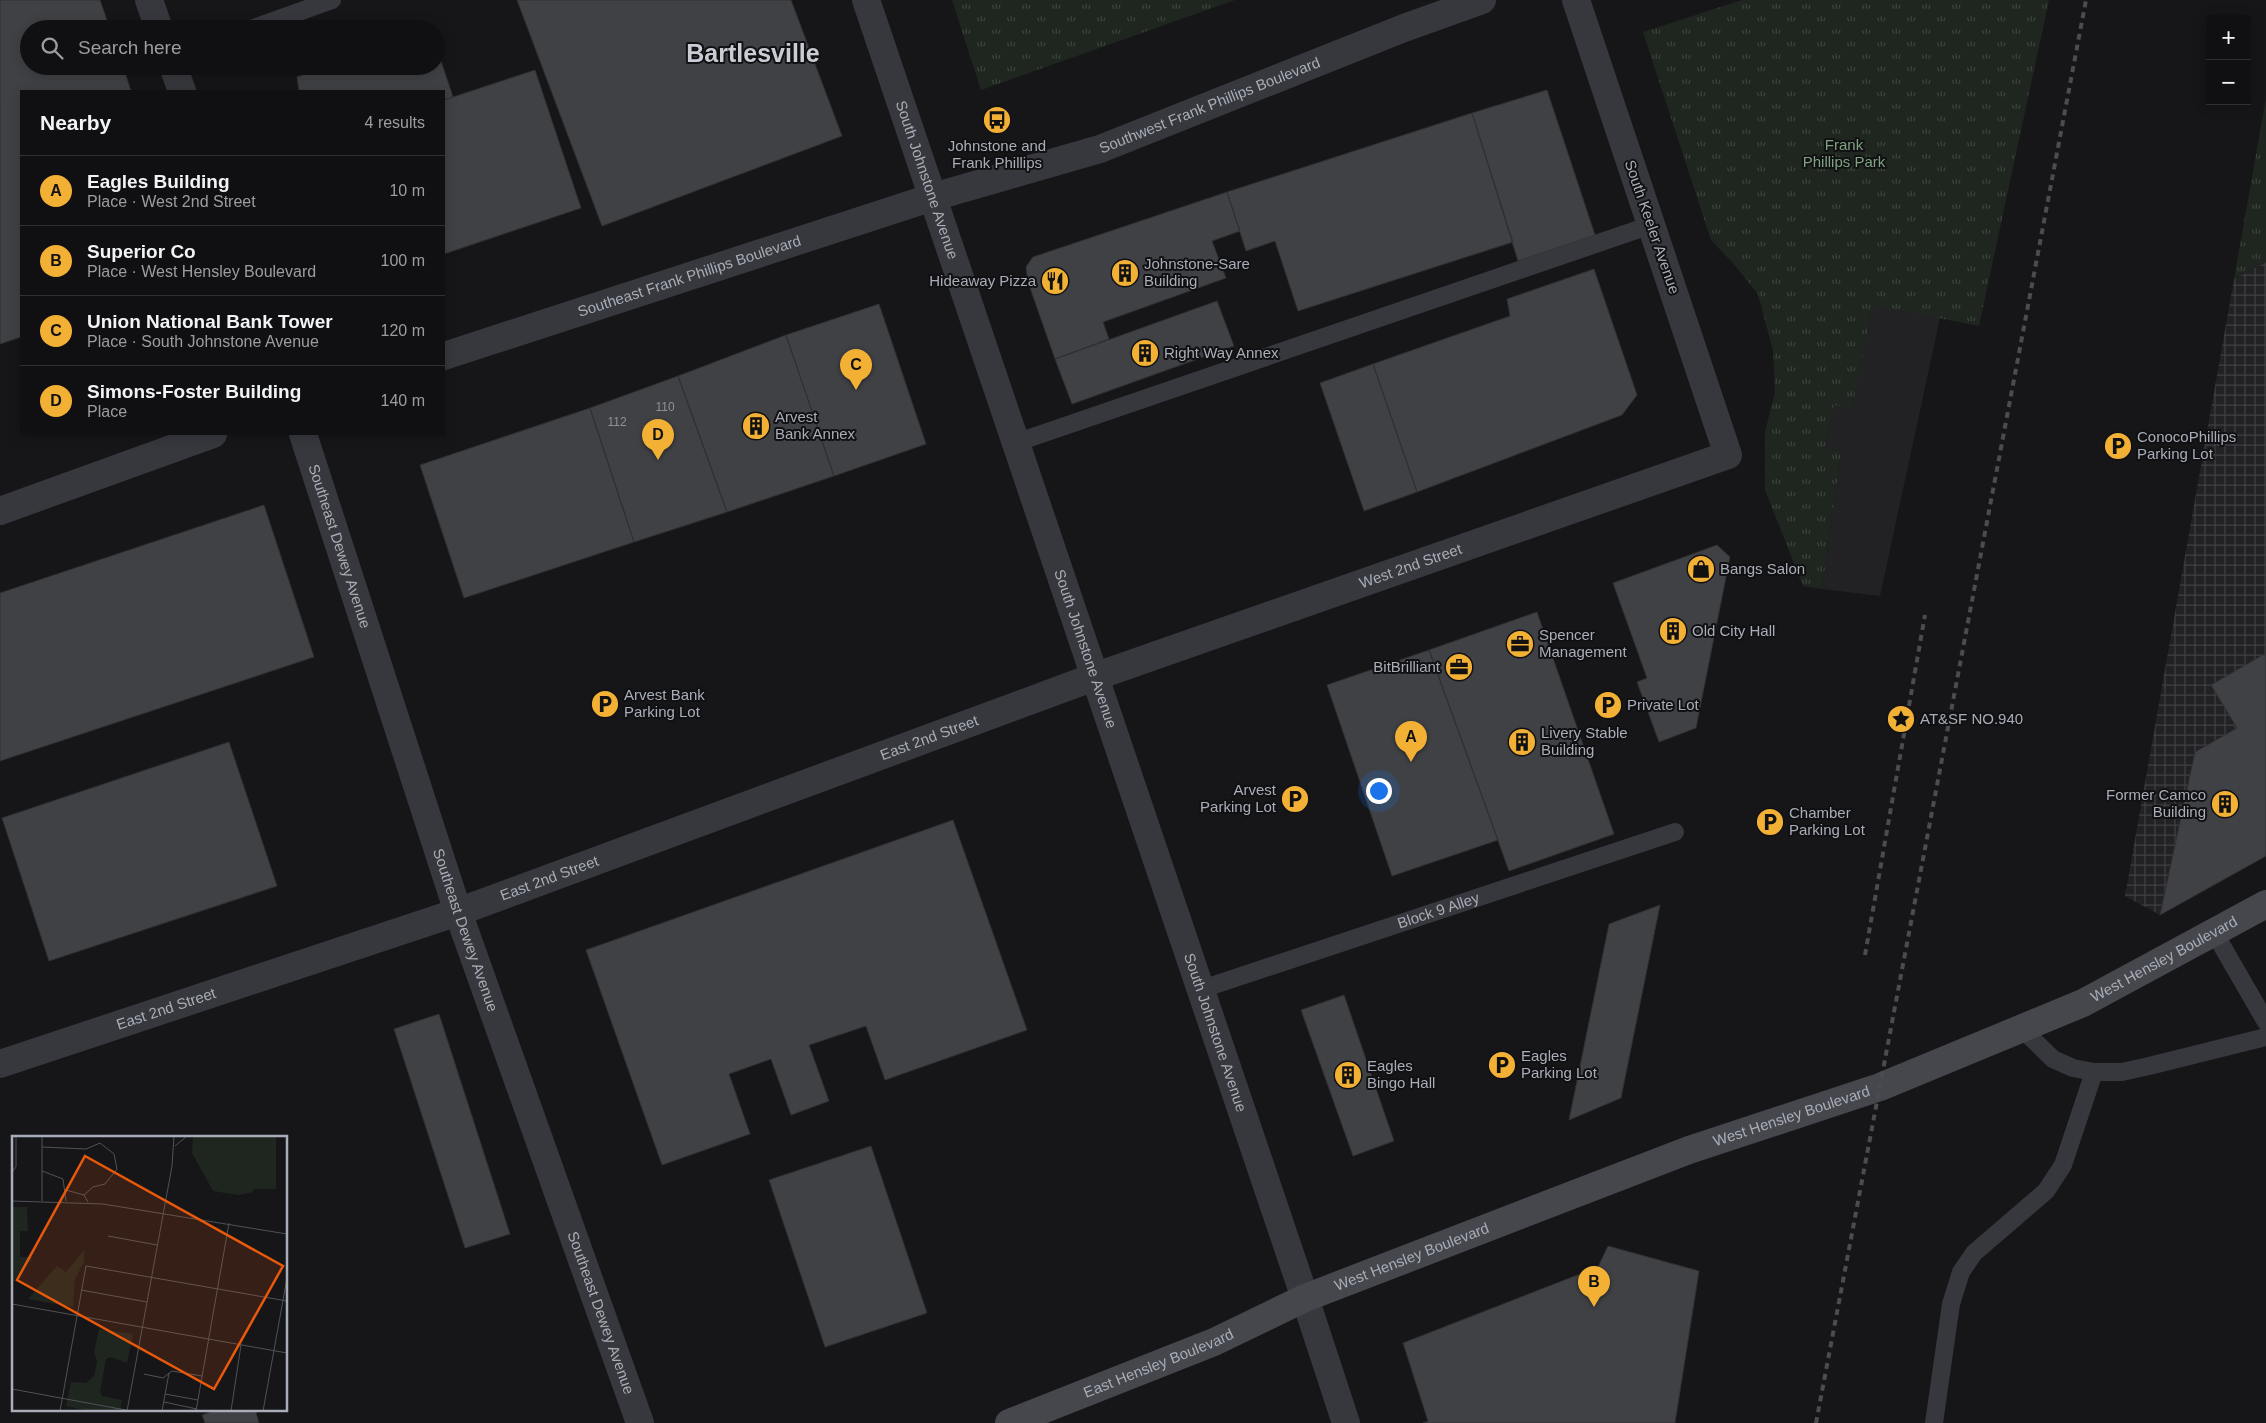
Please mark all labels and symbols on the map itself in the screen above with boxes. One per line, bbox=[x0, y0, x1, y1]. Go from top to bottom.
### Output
district label: Bartlesville bbox=[686, 39, 820, 67]
street label: Southwest Frank Phillips Boulevard bbox=[1097, 53, 1322, 156]
street label: South Johnstone Avenue bbox=[893, 98, 962, 261]
bus stop icon: Johnstone and Frank Phillips bbox=[982, 105, 1012, 135]
park label: Frank Phillips Park bbox=[1803, 136, 1886, 170]
place label: Johnstone and Frank Phillips bbox=[948, 137, 1046, 171]
street label: South Keeler Avenue bbox=[1622, 158, 1683, 296]
street label: Southeast Frank Phillips Boulevard bbox=[575, 232, 803, 320]
place label: Johnstone-Sare Building bbox=[1144, 255, 1250, 289]
building icon: Johnstone-Sare Building bbox=[1110, 258, 1140, 288]
restaurant icon: Hideaway Pizza bbox=[1040, 266, 1070, 296]
place label: Hideaway Pizza bbox=[929, 272, 1037, 289]
building icon: Right Way Annex bbox=[1130, 338, 1160, 368]
place label: Right Way Annex bbox=[1164, 344, 1279, 361]
pin: C bbox=[840, 349, 872, 390]
house number: 110 bbox=[655, 400, 675, 414]
place label: Arvest Bank Annex bbox=[775, 408, 856, 442]
building icon: Arvest Bank Annex bbox=[741, 411, 771, 441]
house number: 112 bbox=[607, 415, 627, 429]
pin: D bbox=[642, 419, 674, 460]
place label: ConocoPhillips Parking Lot bbox=[2137, 428, 2236, 462]
parking icon: ConocoPhillips Parking Lot bbox=[2103, 431, 2133, 461]
street label: Southeast Dewey Avenue bbox=[305, 462, 374, 630]
street label: West 2nd Street bbox=[1357, 540, 1465, 591]
shop icon: Bangs Salon bbox=[1686, 554, 1716, 584]
place label: Bangs Salon bbox=[1720, 560, 1805, 577]
street label: South Johnstone Avenue bbox=[1051, 567, 1121, 730]
building icon: Old City Hall bbox=[1658, 616, 1688, 646]
place label: Old City Hall bbox=[1692, 622, 1775, 639]
place label: Spencer Management bbox=[1539, 626, 1627, 660]
office icon: Spencer Management bbox=[1505, 629, 1535, 659]
office icon: BitBrilliant bbox=[1444, 652, 1474, 682]
place label: BitBrilliant bbox=[1373, 658, 1441, 675]
place label: Arvest Bank Parking Lot bbox=[624, 686, 705, 720]
parking icon: Arvest Bank Parking Lot bbox=[590, 689, 620, 719]
parking icon: Private Lot bbox=[1593, 690, 1623, 720]
place label: Private Lot bbox=[1627, 696, 1700, 713]
place icon: AT&SF NO.940 bbox=[1886, 704, 1916, 734]
place label: AT&SF NO.940 bbox=[1920, 710, 2023, 727]
street label: East 2nd Street bbox=[878, 711, 981, 763]
pin: A bbox=[1395, 721, 1427, 762]
place label: Livery Stable Building bbox=[1541, 724, 1628, 758]
building icon: Livery Stable Building bbox=[1507, 727, 1537, 757]
your location bbox=[1366, 778, 1392, 804]
place label: Arvest Parking Lot bbox=[1200, 781, 1277, 815]
parking icon: Arvest Parking Lot bbox=[1280, 784, 1310, 814]
place label: Former Camco Building bbox=[2106, 786, 2206, 820]
building icon: Former Camco Building bbox=[2210, 789, 2240, 819]
place label: Chamber Parking Lot bbox=[1789, 804, 1866, 838]
parking icon: Chamber Parking Lot bbox=[1755, 807, 1785, 837]
street label: Southeast Dewey Avenue bbox=[430, 846, 502, 1014]
street label: East 2nd Street bbox=[498, 852, 601, 904]
street label: Block 9 Alley bbox=[1395, 888, 1482, 932]
street label: West Hensley Boulevard bbox=[2088, 912, 2240, 1005]
street label: South Johnstone Avenue bbox=[1181, 951, 1250, 1114]
street label: East 2nd Street bbox=[114, 984, 218, 1033]
place label: Eagles Parking Lot bbox=[1521, 1047, 1598, 1081]
parking icon: Eagles Parking Lot bbox=[1487, 1050, 1517, 1080]
place label: Eagles Bingo Hall bbox=[1367, 1057, 1435, 1091]
building icon: Eagles Bingo Hall bbox=[1333, 1060, 1363, 1090]
street label: West Hensley Boulevard bbox=[1711, 1082, 1872, 1149]
inset map bbox=[12, 1136, 288, 1410]
street label: West Hensley Boulevard bbox=[1332, 1219, 1491, 1294]
street label: Southeast Dewey Avenue bbox=[564, 1229, 638, 1396]
pin: B bbox=[1578, 1266, 1610, 1307]
street label: East Hensley Boulevard bbox=[1081, 1325, 1236, 1401]

